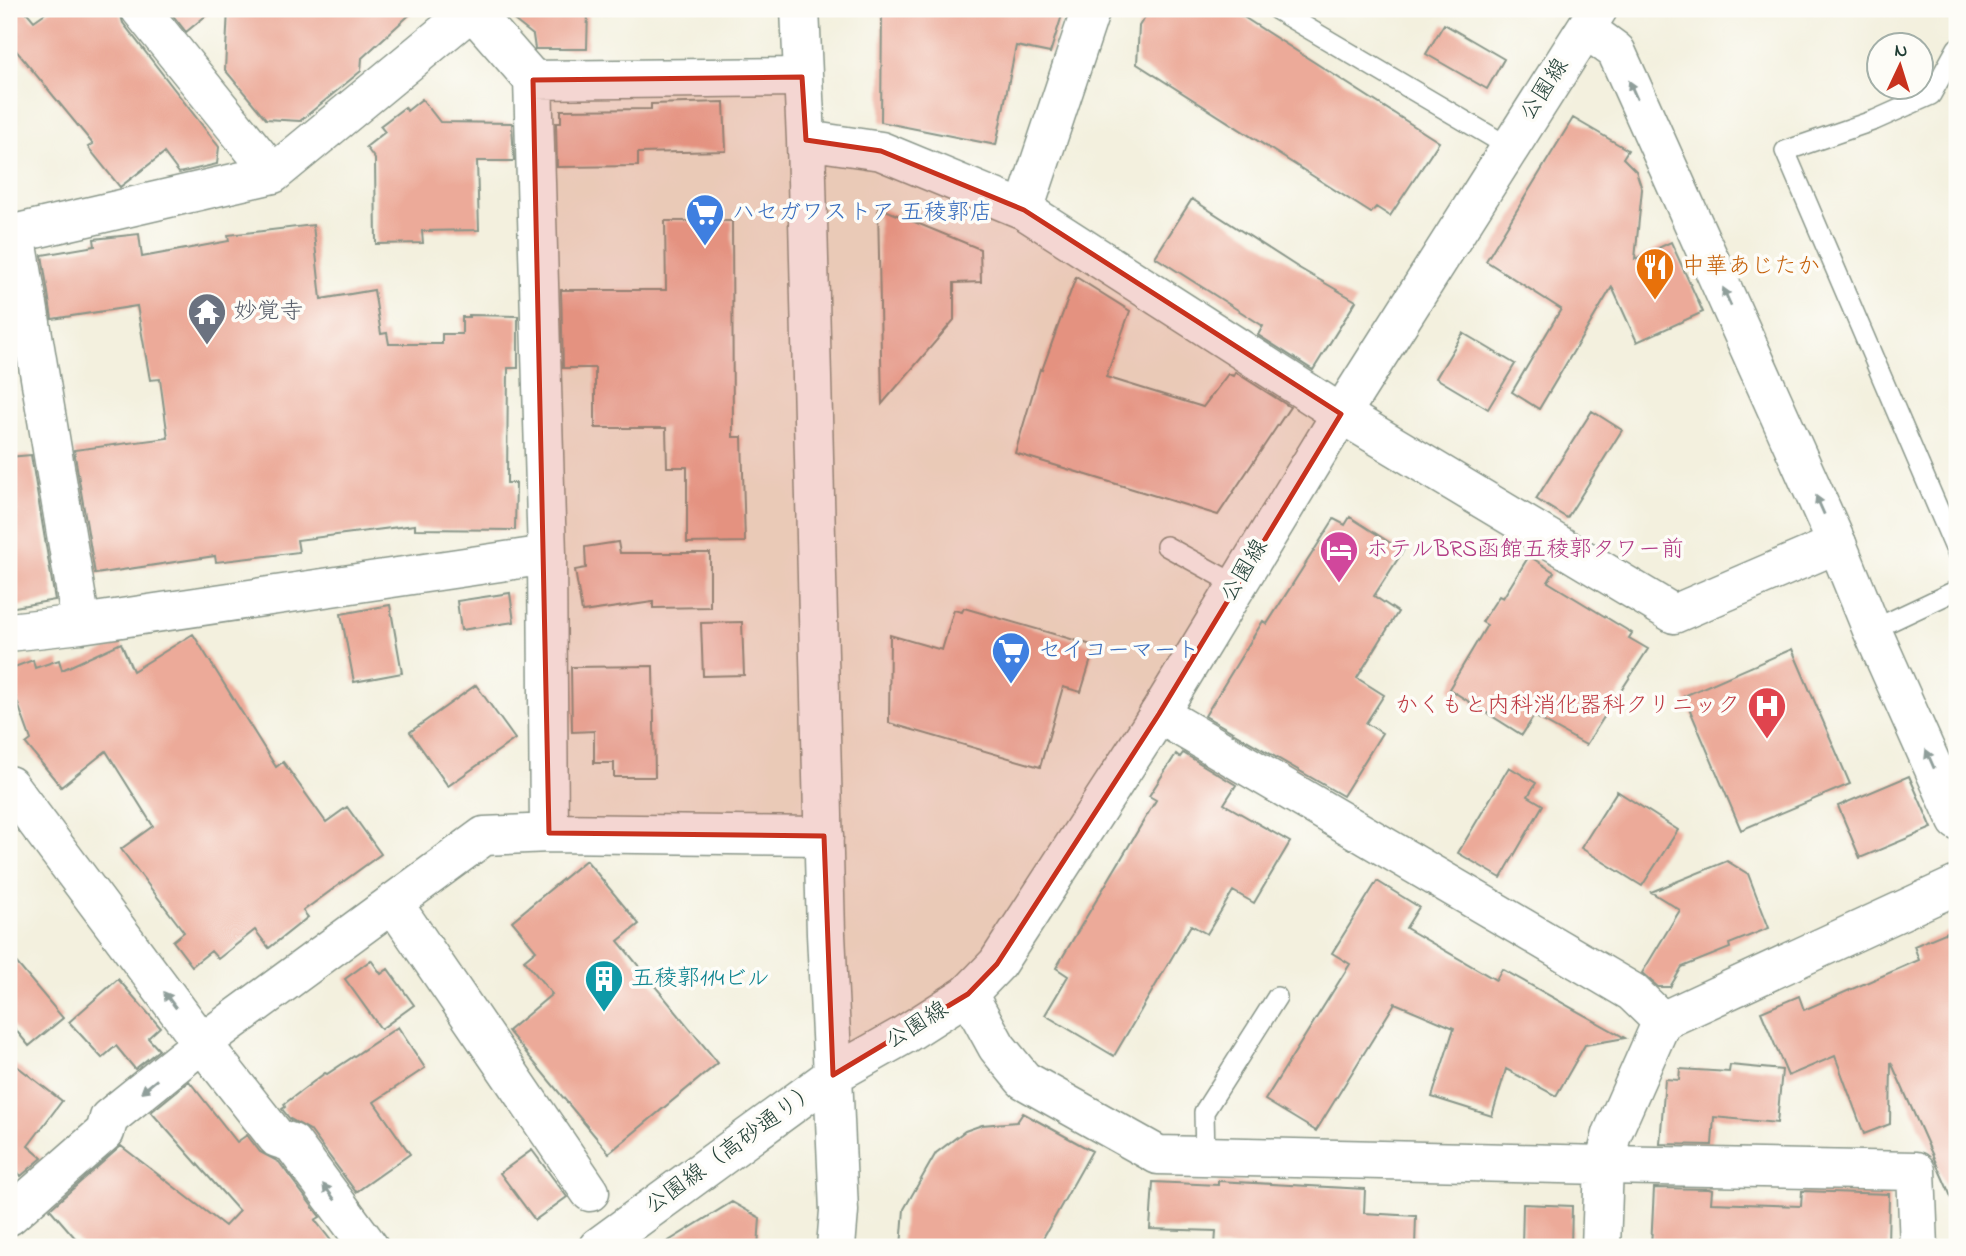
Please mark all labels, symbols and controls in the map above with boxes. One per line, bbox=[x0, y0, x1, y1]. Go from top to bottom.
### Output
north arrow bbox=[1864, 32, 1934, 102]
text: N bbox=[1894, 38, 1909, 65]
street label: 公園線 bbox=[1512, 52, 1578, 128]
one-way arrow bbox=[1627, 80, 1639, 100]
supermarket icon: ハセガワストア 五稜郭店 bbox=[684, 192, 726, 247]
place label: ハセガワストア 五稜郭店 bbox=[732, 197, 993, 230]
restaurant icon: 中華あじたか bbox=[1634, 246, 1676, 301]
place label: 中華あじたか bbox=[1682, 251, 1820, 284]
one-way arrow bbox=[1721, 287, 1732, 308]
temple icon: 妙覚寺 bbox=[186, 291, 228, 346]
place label: 妙覚寺 bbox=[234, 296, 303, 329]
one-way arrow bbox=[1814, 495, 1826, 515]
hotel icon: ホテルBRS函館五稜郭タワー前 bbox=[1318, 529, 1360, 584]
street label: 公園線 bbox=[1213, 533, 1277, 609]
place label: ホテルBRS函館五稜郭タワー前 bbox=[1366, 534, 1684, 567]
supermarket icon: セイコーマート bbox=[990, 630, 1032, 685]
place label: セイコーマート bbox=[1038, 635, 1199, 668]
hospital icon: かくもと内科消化器科クリニック bbox=[1746, 685, 1788, 740]
place label: かくもと内科消化器科クリニック bbox=[1395, 690, 1740, 723]
one-way arrow bbox=[1924, 749, 1936, 769]
building icon: 五稜郭114ビル bbox=[583, 958, 625, 1013]
place label: 五稜郭114ビル bbox=[631, 963, 770, 996]
one-way arrow bbox=[163, 991, 177, 1009]
street label: 公園線 bbox=[879, 994, 955, 1058]
street label: 公園線（高砂通り） bbox=[639, 1075, 825, 1223]
one-way arrow bbox=[140, 1078, 158, 1093]
one-way arrow bbox=[321, 1184, 336, 1202]

